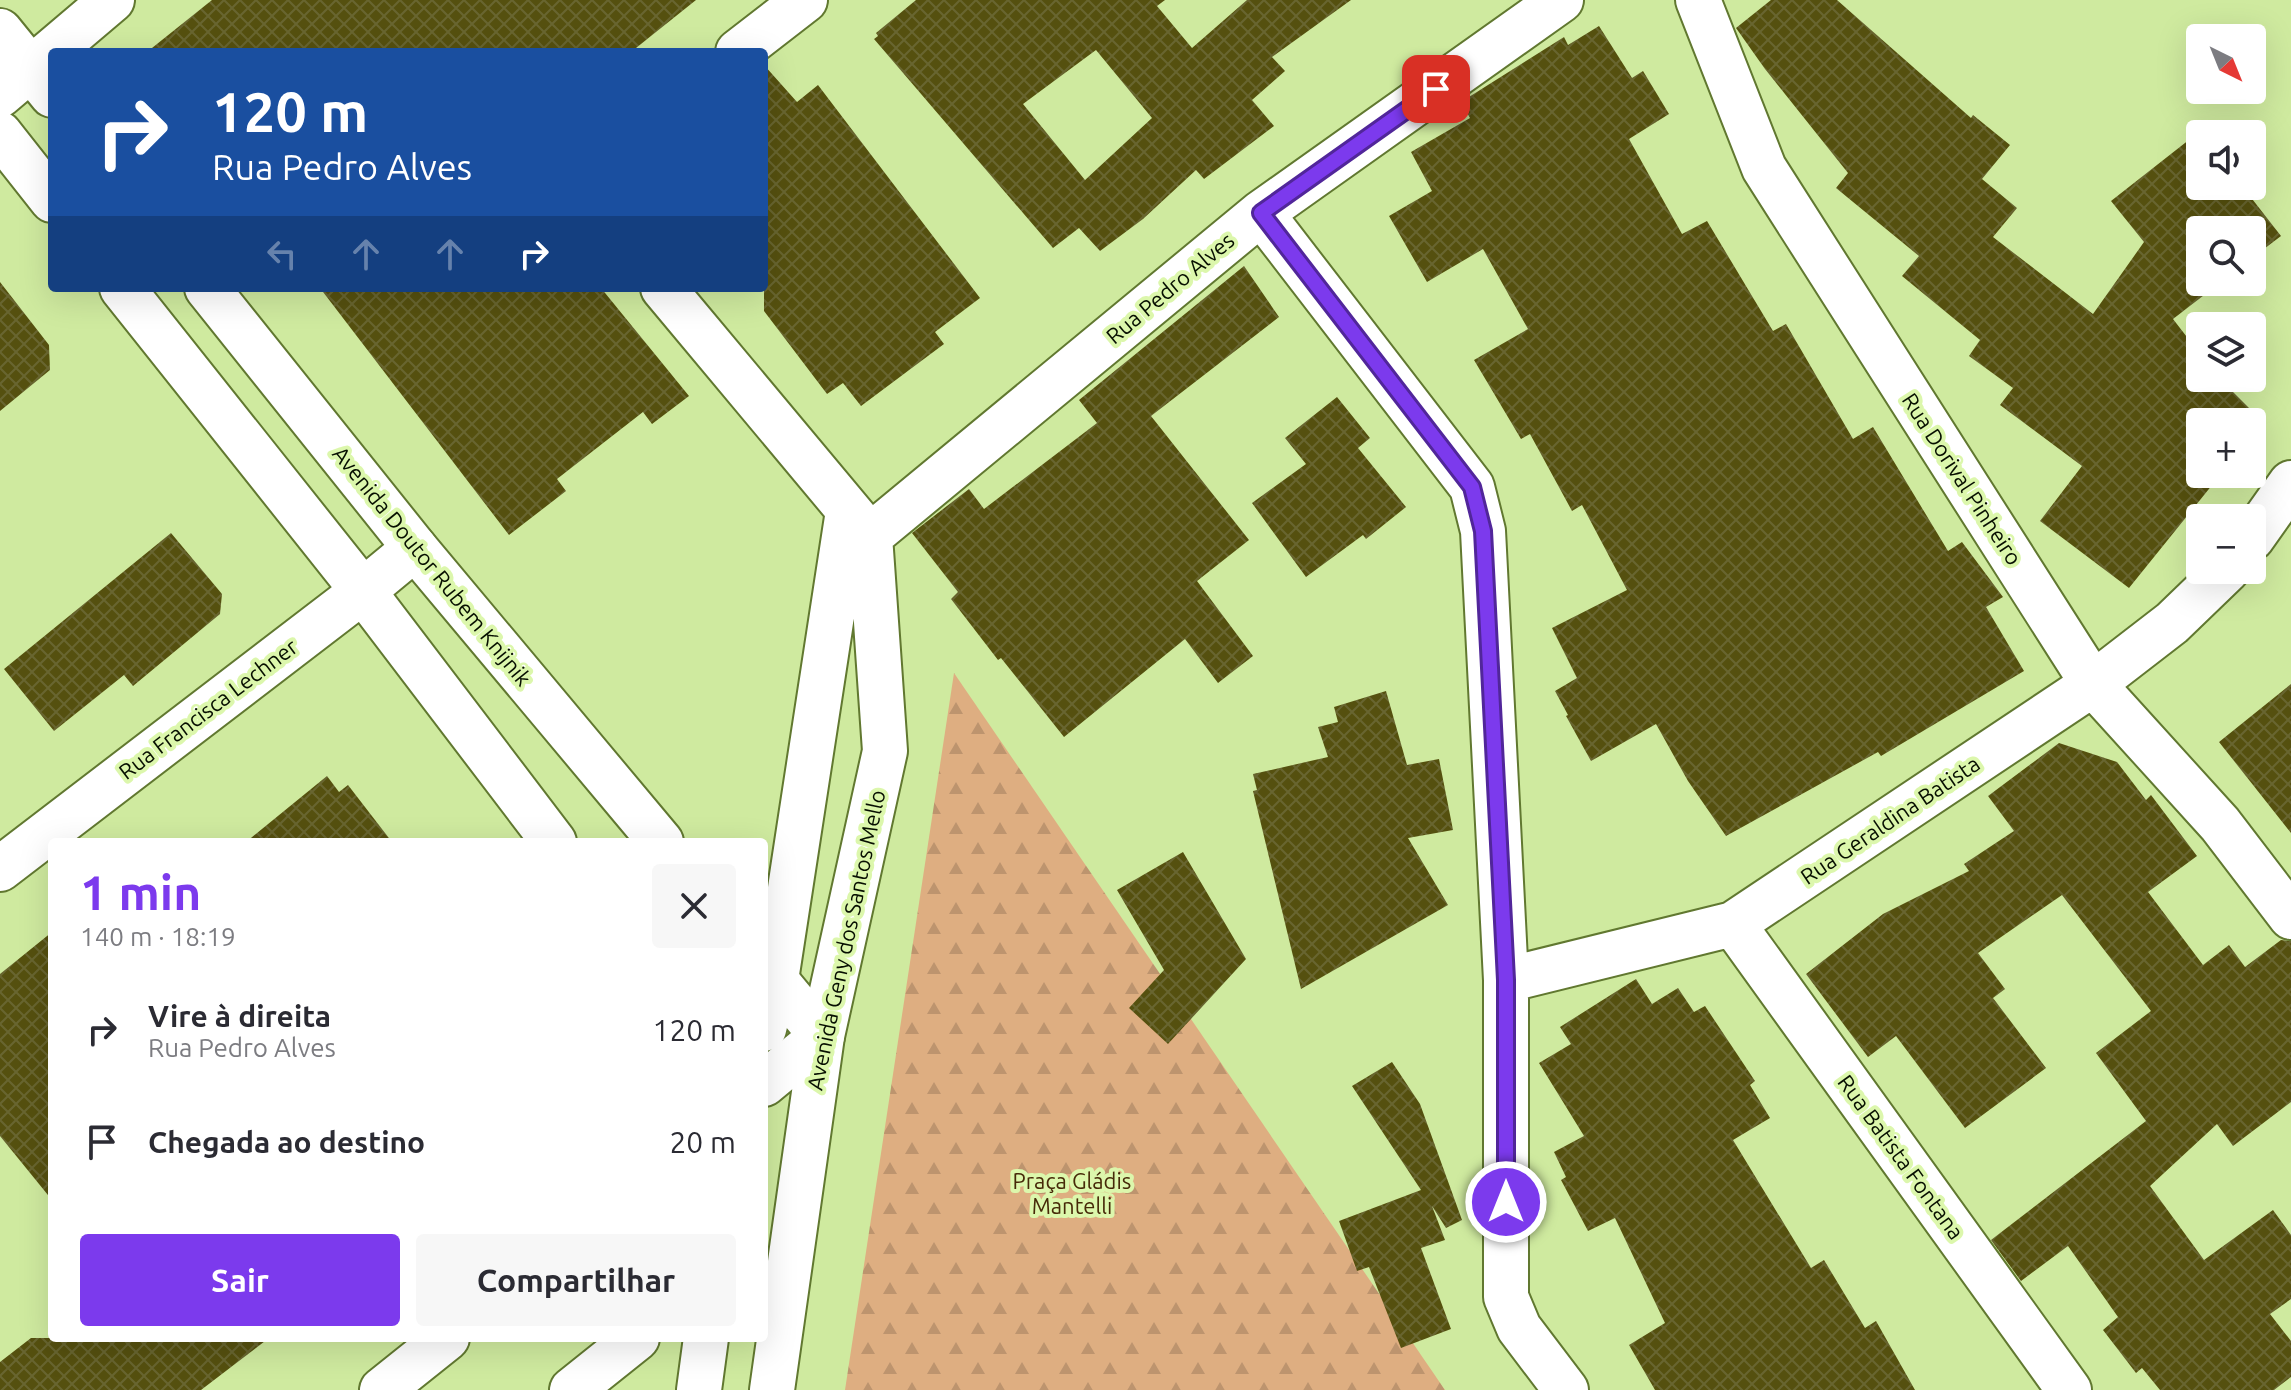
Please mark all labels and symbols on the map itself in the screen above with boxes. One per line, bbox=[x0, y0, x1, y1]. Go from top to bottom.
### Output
north arrow bbox=[2186, 24, 2266, 104]
pin bbox=[1402, 55, 1470, 123]
street label: Rua Pedro Alves bbox=[1101, 227, 1239, 348]
street label: Rua Dorival Pinheiro bbox=[1898, 388, 2027, 569]
street label: Avenida Doutor Rubem Knijnik bbox=[328, 441, 537, 690]
street label: Rua Francisca Lechner bbox=[114, 633, 302, 784]
street label: Rua Geraldina Batista bbox=[1795, 750, 1984, 889]
street label: Avenida Geny dos Santos Mello bbox=[801, 788, 890, 1092]
street label: Rua Batista Fontana bbox=[1833, 1070, 1969, 1244]
position arrow bbox=[1464, 1160, 1548, 1244]
park label: Praça Gládis Mantelli bbox=[1013, 1168, 1131, 1218]

